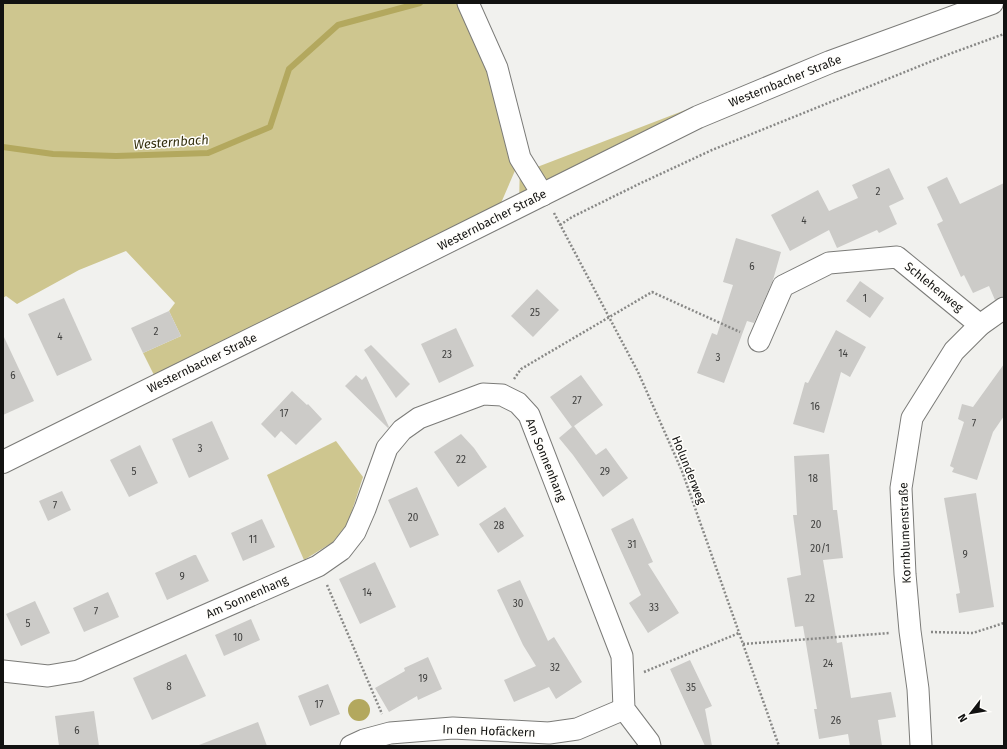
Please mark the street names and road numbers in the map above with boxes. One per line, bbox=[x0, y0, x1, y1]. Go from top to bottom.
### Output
street label: Westernbacher Straße bbox=[727, 52, 843, 110]
street label: Westernbacher Straße bbox=[435, 186, 549, 254]
street label: Schlehenweg bbox=[902, 259, 967, 315]
street label: Westernbacher Straße bbox=[145, 330, 259, 396]
street label: Am Sonnenhang bbox=[523, 416, 569, 504]
street label: Holunderweg bbox=[669, 434, 709, 507]
street label: Kornblumenstraße bbox=[896, 482, 914, 584]
street label: Am Sonnenhang bbox=[204, 572, 291, 621]
street label: In den Hofäckern bbox=[442, 722, 536, 740]

